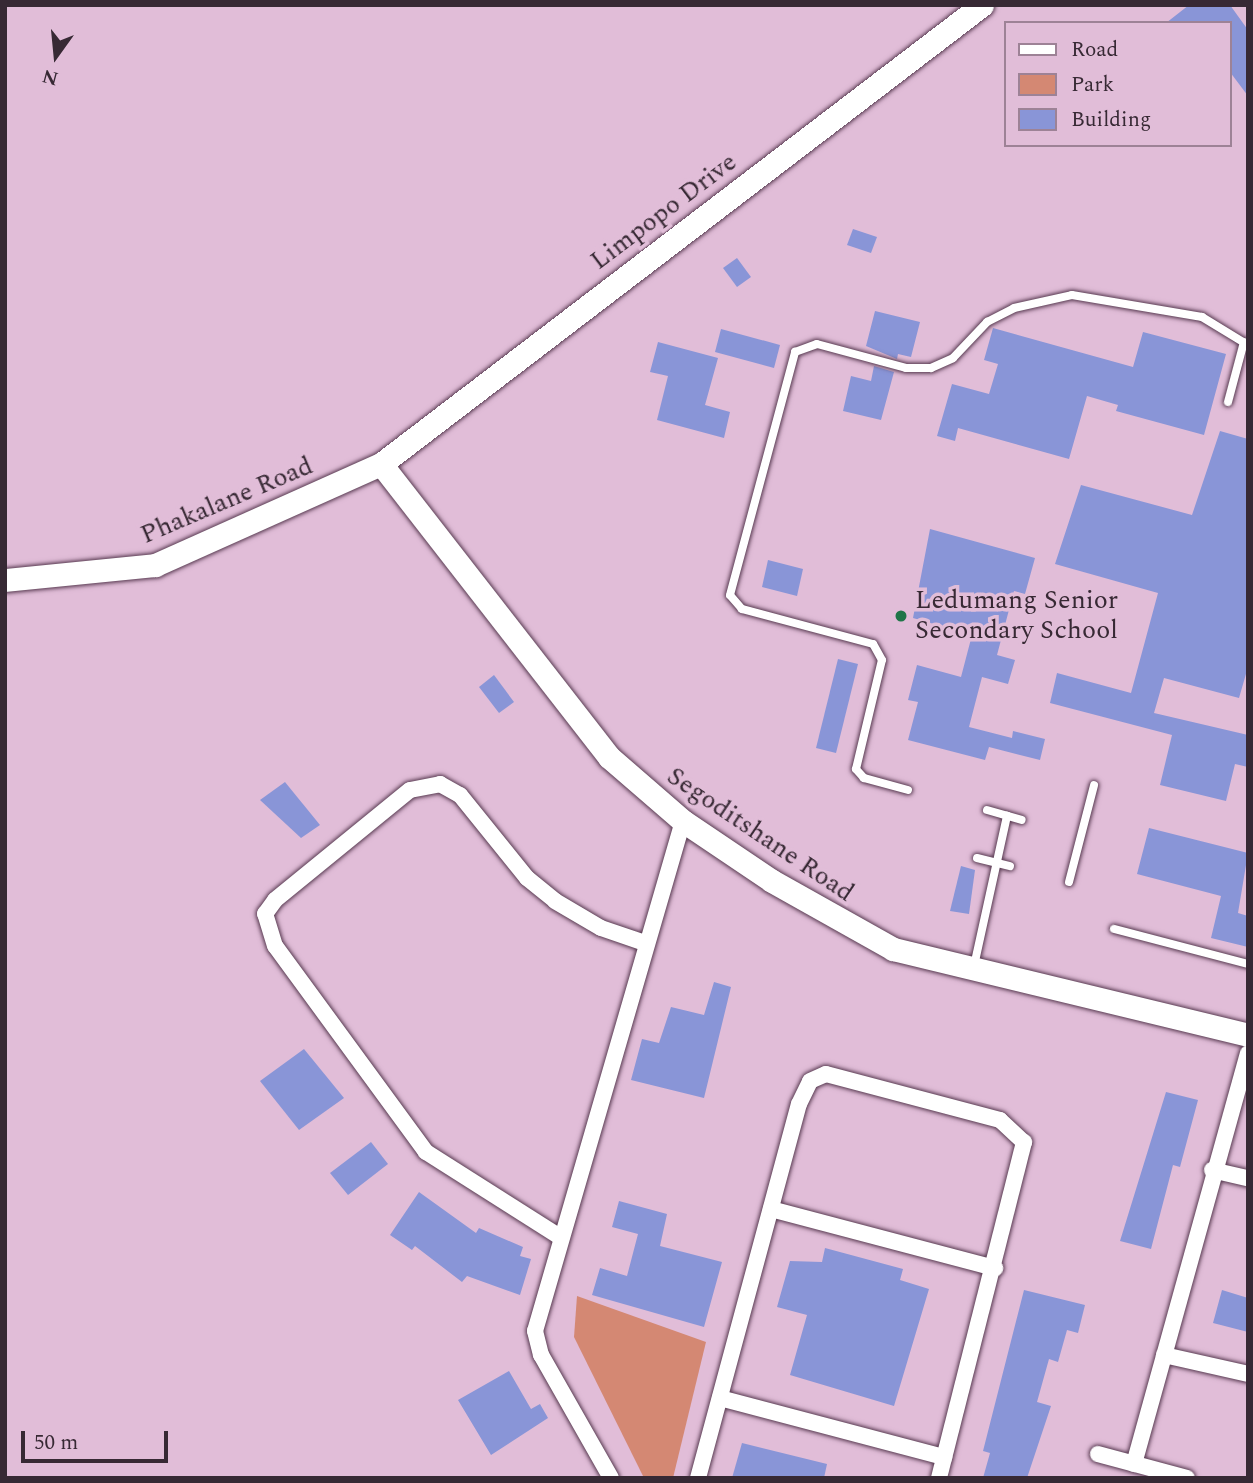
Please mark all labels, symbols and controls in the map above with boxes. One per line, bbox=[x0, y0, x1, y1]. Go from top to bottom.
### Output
north arrow bbox=[21, 21, 91, 91]
legend bbox=[1004, 21, 1232, 147]
text: Road bbox=[1071, 34, 1118, 66]
text: N bbox=[39, 61, 62, 93]
text: Park bbox=[1071, 69, 1114, 101]
text: Building bbox=[1071, 104, 1151, 136]
street label: Limpopo Drive bbox=[585, 147, 743, 277]
street label: Phakalane Road bbox=[136, 451, 318, 551]
place label: Ledumang Senior Secondary School bbox=[915, 585, 1118, 646]
marker: Ledumang Senior Secondary School bbox=[893, 608, 909, 624]
street label: Segoditshane Road bbox=[661, 761, 859, 909]
scale bar bbox=[24, 1416, 172, 1460]
text: 50 m bbox=[34, 1427, 78, 1459]

